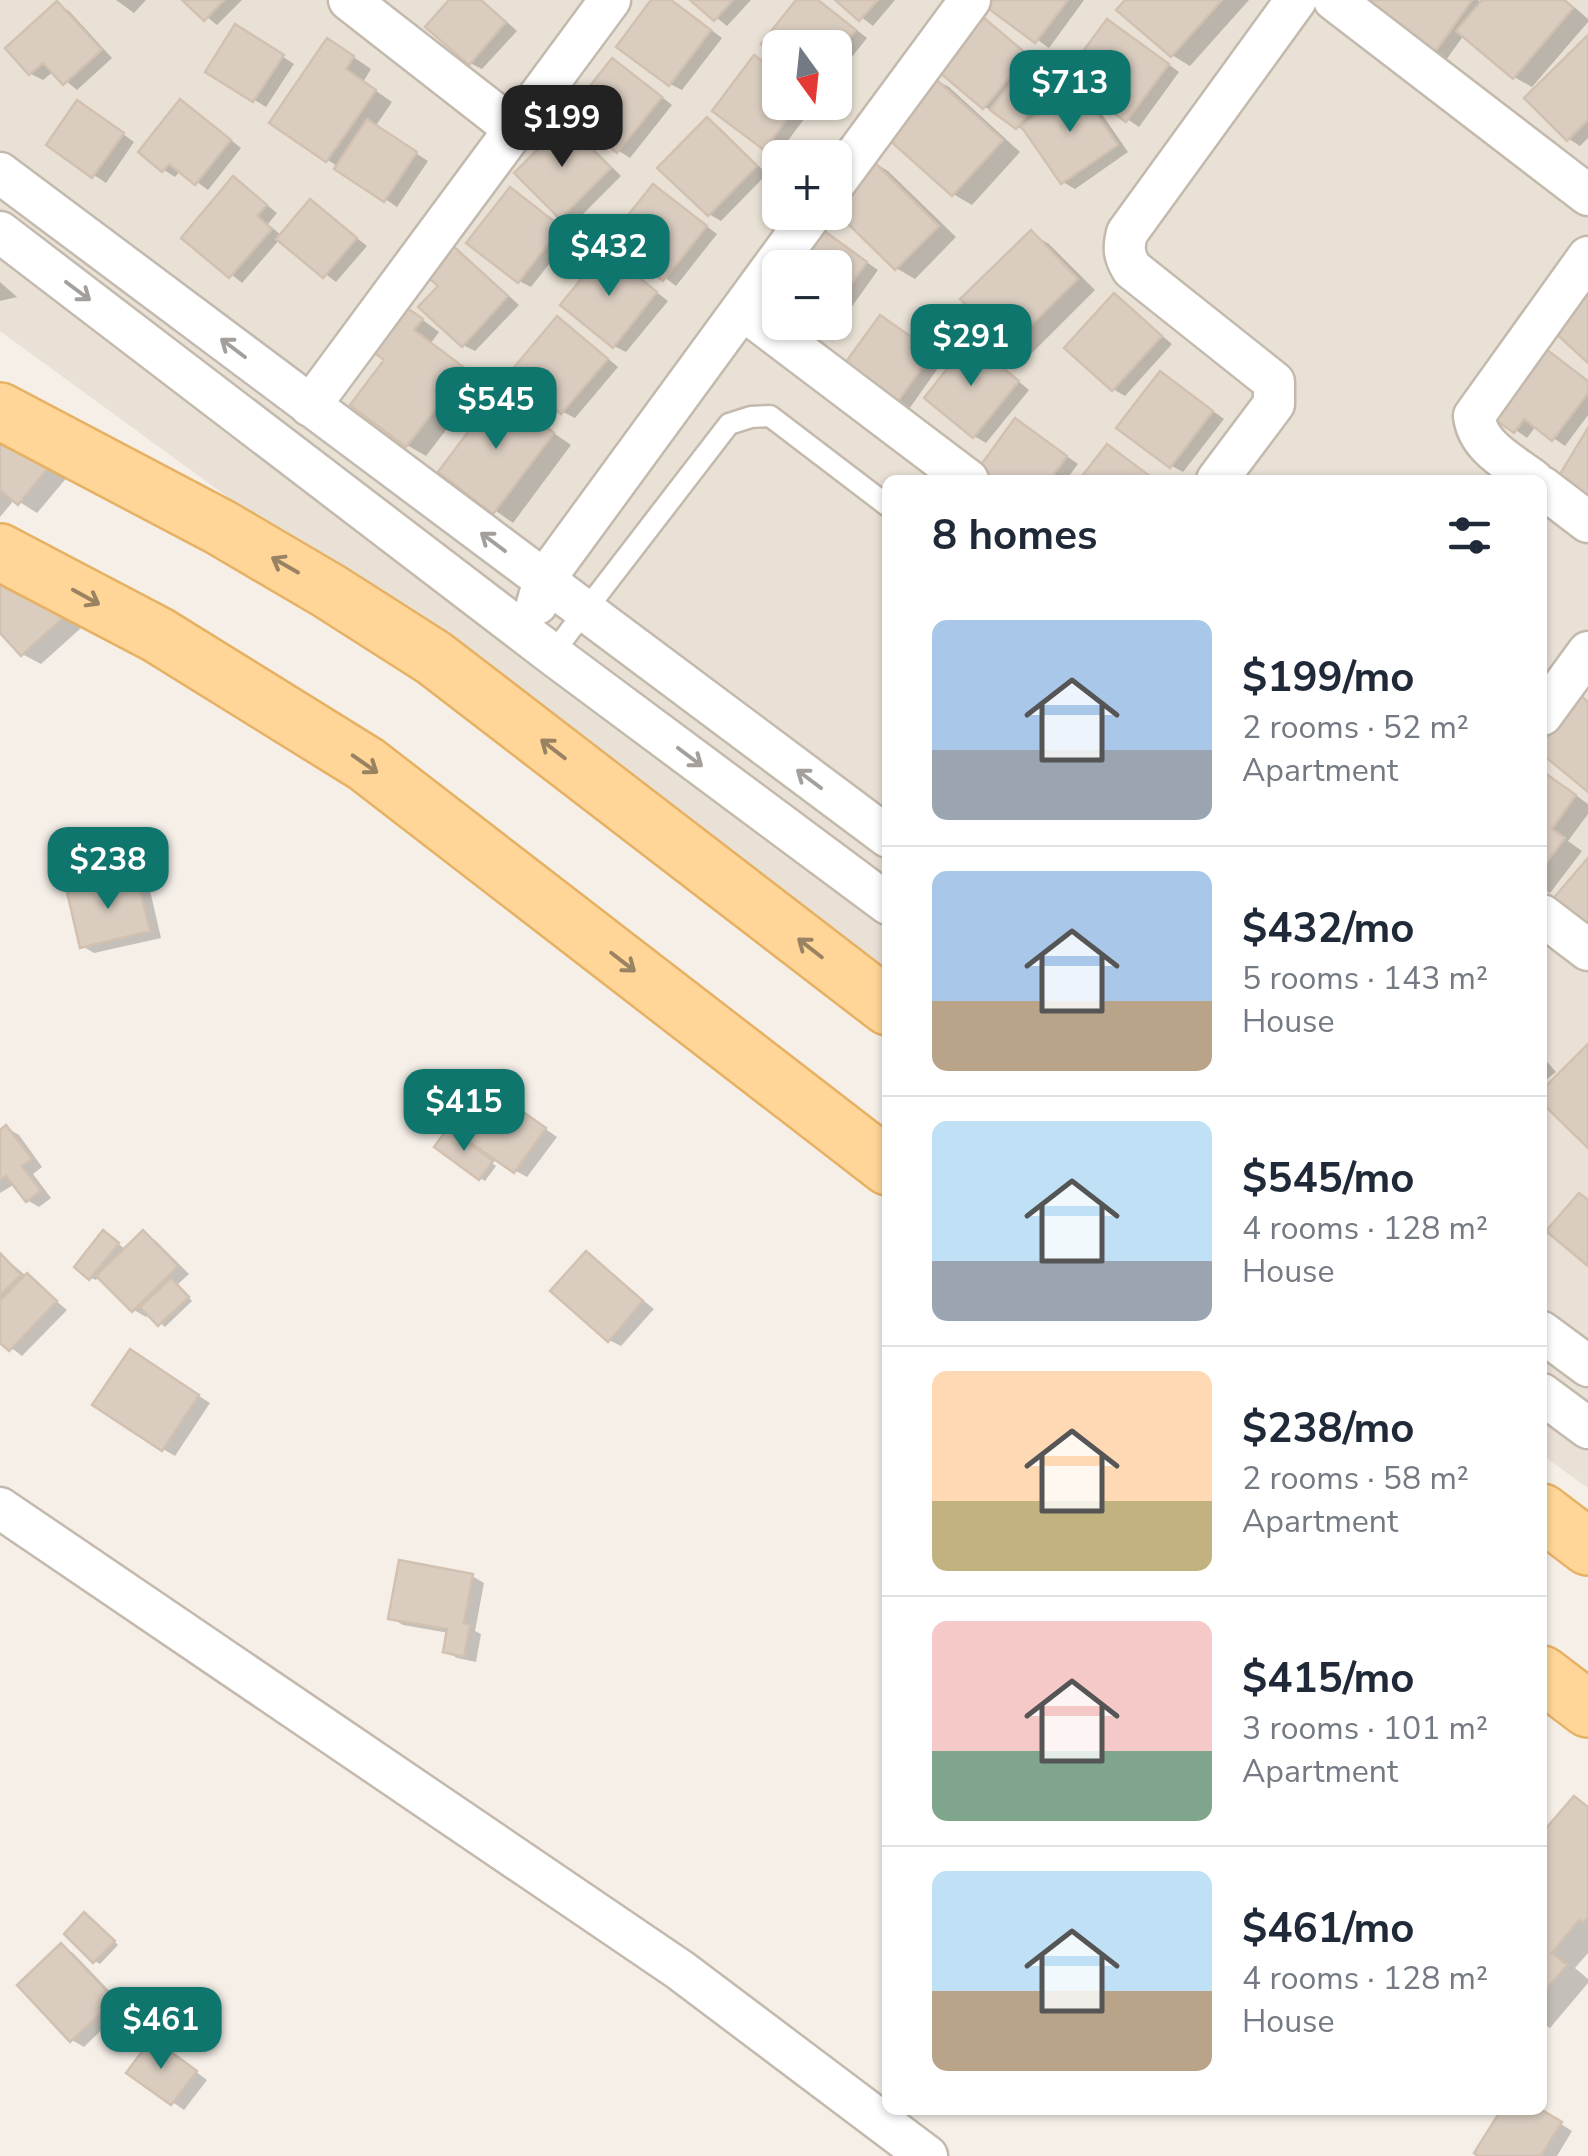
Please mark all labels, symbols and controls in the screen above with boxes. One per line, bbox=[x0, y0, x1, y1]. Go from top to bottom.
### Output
north arrow bbox=[762, 30, 852, 120]
map controls bbox=[762, 30, 852, 340]
pin: $713 bbox=[1011, 50, 1129, 135]
text: $713 bbox=[1032, 61, 1108, 104]
pin: $199 bbox=[503, 85, 621, 170]
text: $199 bbox=[524, 96, 600, 139]
button: + bbox=[762, 140, 852, 230]
pin: $432 bbox=[550, 214, 668, 299]
text: $432 bbox=[571, 225, 647, 268]
button: − bbox=[762, 250, 852, 340]
one-way arrow bbox=[64, 280, 90, 302]
pin: $291 bbox=[912, 304, 1030, 389]
text: $291 bbox=[933, 315, 1009, 358]
one-way arrow bbox=[220, 338, 247, 359]
pin: $545 bbox=[437, 367, 555, 452]
text: $545 bbox=[458, 378, 534, 421]
text: 8 homes bbox=[932, 507, 1097, 564]
icon: filters bbox=[1442, 508, 1497, 563]
one-way arrow bbox=[480, 532, 507, 553]
one-way arrow bbox=[272, 555, 300, 575]
one-way arrow bbox=[71, 587, 101, 607]
text: $199/mo bbox=[1242, 649, 1414, 706]
icon: home bbox=[1012, 660, 1132, 780]
text: 2 rooms · 52 m² bbox=[1242, 706, 1469, 749]
one-way arrow bbox=[540, 739, 567, 760]
one-way arrow bbox=[676, 746, 703, 767]
text: Apartment bbox=[1242, 749, 1398, 792]
one-way arrow bbox=[351, 753, 378, 774]
one-way arrow bbox=[796, 768, 823, 789]
pin: $238 bbox=[49, 827, 167, 912]
text: $238 bbox=[70, 838, 146, 881]
text: $432/mo bbox=[1242, 900, 1414, 957]
icon: home bbox=[1012, 911, 1132, 1031]
one-way arrow bbox=[797, 937, 824, 958]
one-way arrow bbox=[609, 951, 635, 973]
text: 5 rooms · 143 m² bbox=[1242, 957, 1488, 1000]
text: House bbox=[1242, 1000, 1335, 1043]
pin: $415 bbox=[405, 1069, 523, 1154]
text: $415 bbox=[426, 1080, 502, 1123]
text: $545/mo bbox=[1242, 1150, 1414, 1207]
icon: home bbox=[1012, 1161, 1132, 1281]
text: 4 rooms · 128 m² bbox=[1242, 1207, 1488, 1250]
text: House bbox=[1242, 1250, 1335, 1293]
text: $238/mo bbox=[1242, 1400, 1414, 1457]
icon: home bbox=[1012, 1411, 1132, 1531]
text: 2 rooms · 58 m² bbox=[1242, 1457, 1469, 1500]
text: Apartment bbox=[1242, 1500, 1398, 1543]
text: $415/mo bbox=[1242, 1650, 1414, 1707]
icon: home bbox=[1012, 1661, 1132, 1781]
text: 3 rooms · 101 m² bbox=[1242, 1707, 1488, 1750]
text: Apartment bbox=[1242, 1750, 1398, 1793]
text: $461/mo bbox=[1242, 1900, 1414, 1957]
icon: home bbox=[1012, 1911, 1132, 2031]
text: 4 rooms · 128 m² bbox=[1242, 1957, 1488, 2000]
pin: $461 bbox=[102, 1987, 220, 2072]
text: $461 bbox=[123, 1998, 199, 2041]
text: House bbox=[1242, 2000, 1335, 2043]

